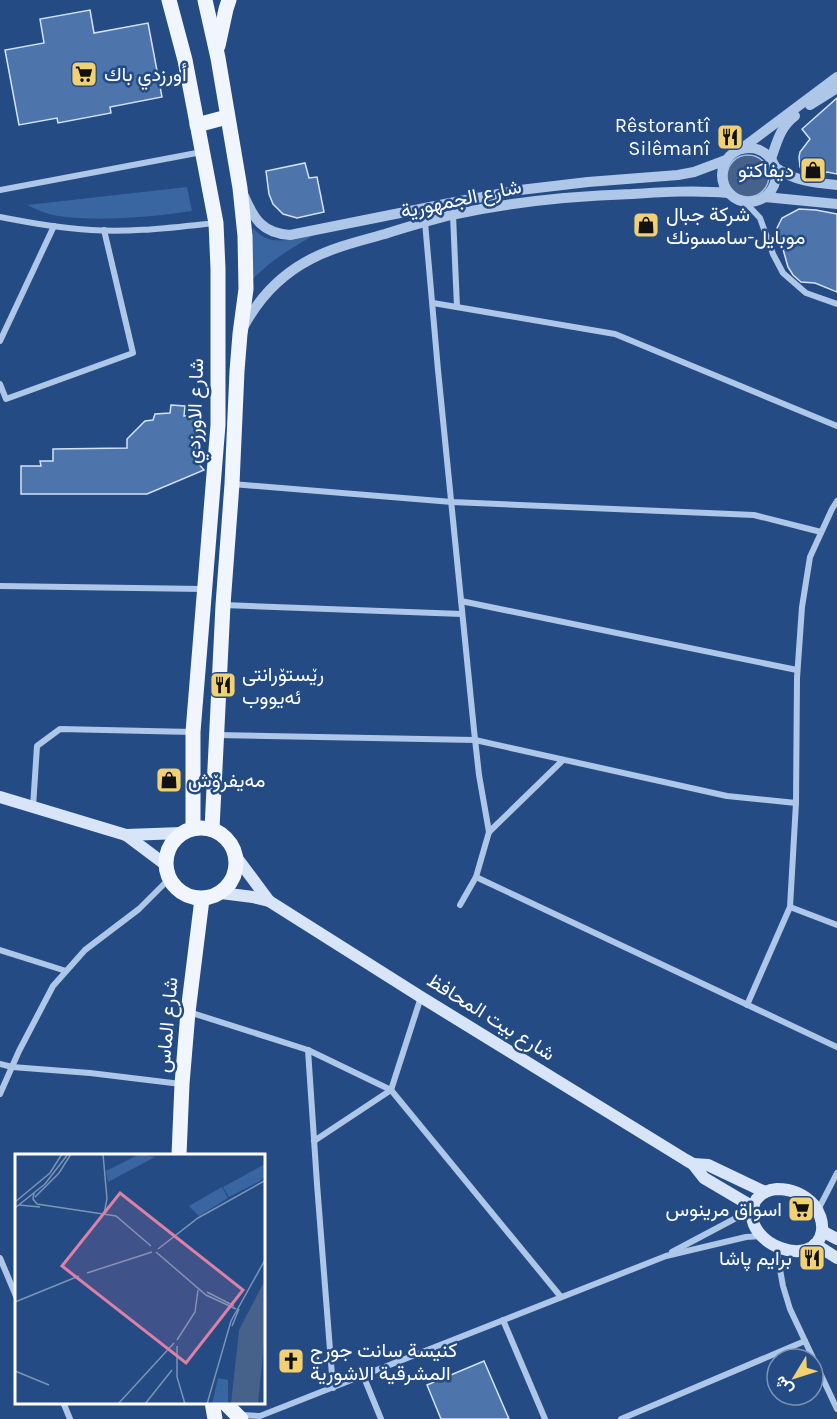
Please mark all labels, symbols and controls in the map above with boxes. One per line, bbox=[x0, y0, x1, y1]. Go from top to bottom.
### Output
supermarket icon: أورزدي باك bbox=[69, 59, 99, 89]
place label: أورزدي باك bbox=[104, 63, 187, 91]
place label: Rêstorantî Silêmanî bbox=[615, 114, 711, 160]
restaurant icon: Rêstorantî Silêmanî bbox=[715, 122, 745, 152]
shop icon: ديفاكتو bbox=[798, 155, 828, 185]
place label: ديفاكتو bbox=[738, 159, 794, 183]
street label: شارع الجمهورية bbox=[399, 175, 524, 225]
place label: شركة جبال موبايل-سامسونك bbox=[666, 203, 805, 250]
shop icon: شركة جبال موبايل-سامسونك bbox=[631, 210, 661, 240]
street label: شارع الاورزدي bbox=[182, 358, 213, 464]
place label: رێستۆرانتی ئەیووب bbox=[242, 663, 324, 710]
restaurant icon: رێستۆرانتی ئەیووب bbox=[208, 670, 238, 700]
shop icon: مەیفرۆش bbox=[154, 765, 184, 795]
place label: مەیفرۆش bbox=[188, 769, 265, 793]
street label: شارع بيت المحافظ bbox=[422, 968, 559, 1067]
street label: شارع الماس bbox=[151, 976, 185, 1074]
inset map bbox=[15, 1154, 266, 1404]
supermarket icon: اسواق مرينوس bbox=[786, 1194, 816, 1224]
place label: اسواق مرينوس bbox=[666, 1198, 782, 1222]
restaurant icon: برایم پاشا bbox=[797, 1243, 827, 1273]
place label: برایم پاشا bbox=[719, 1247, 792, 1272]
place label: كنيسة سانت جورج المشرقية الاشورية bbox=[310, 1339, 458, 1386]
church icon: كنيسة سانت جورج المشرقية الاشورية bbox=[276, 1346, 306, 1376]
north arrow bbox=[765, 1347, 825, 1407]
text: ش bbox=[770, 1372, 797, 1399]

